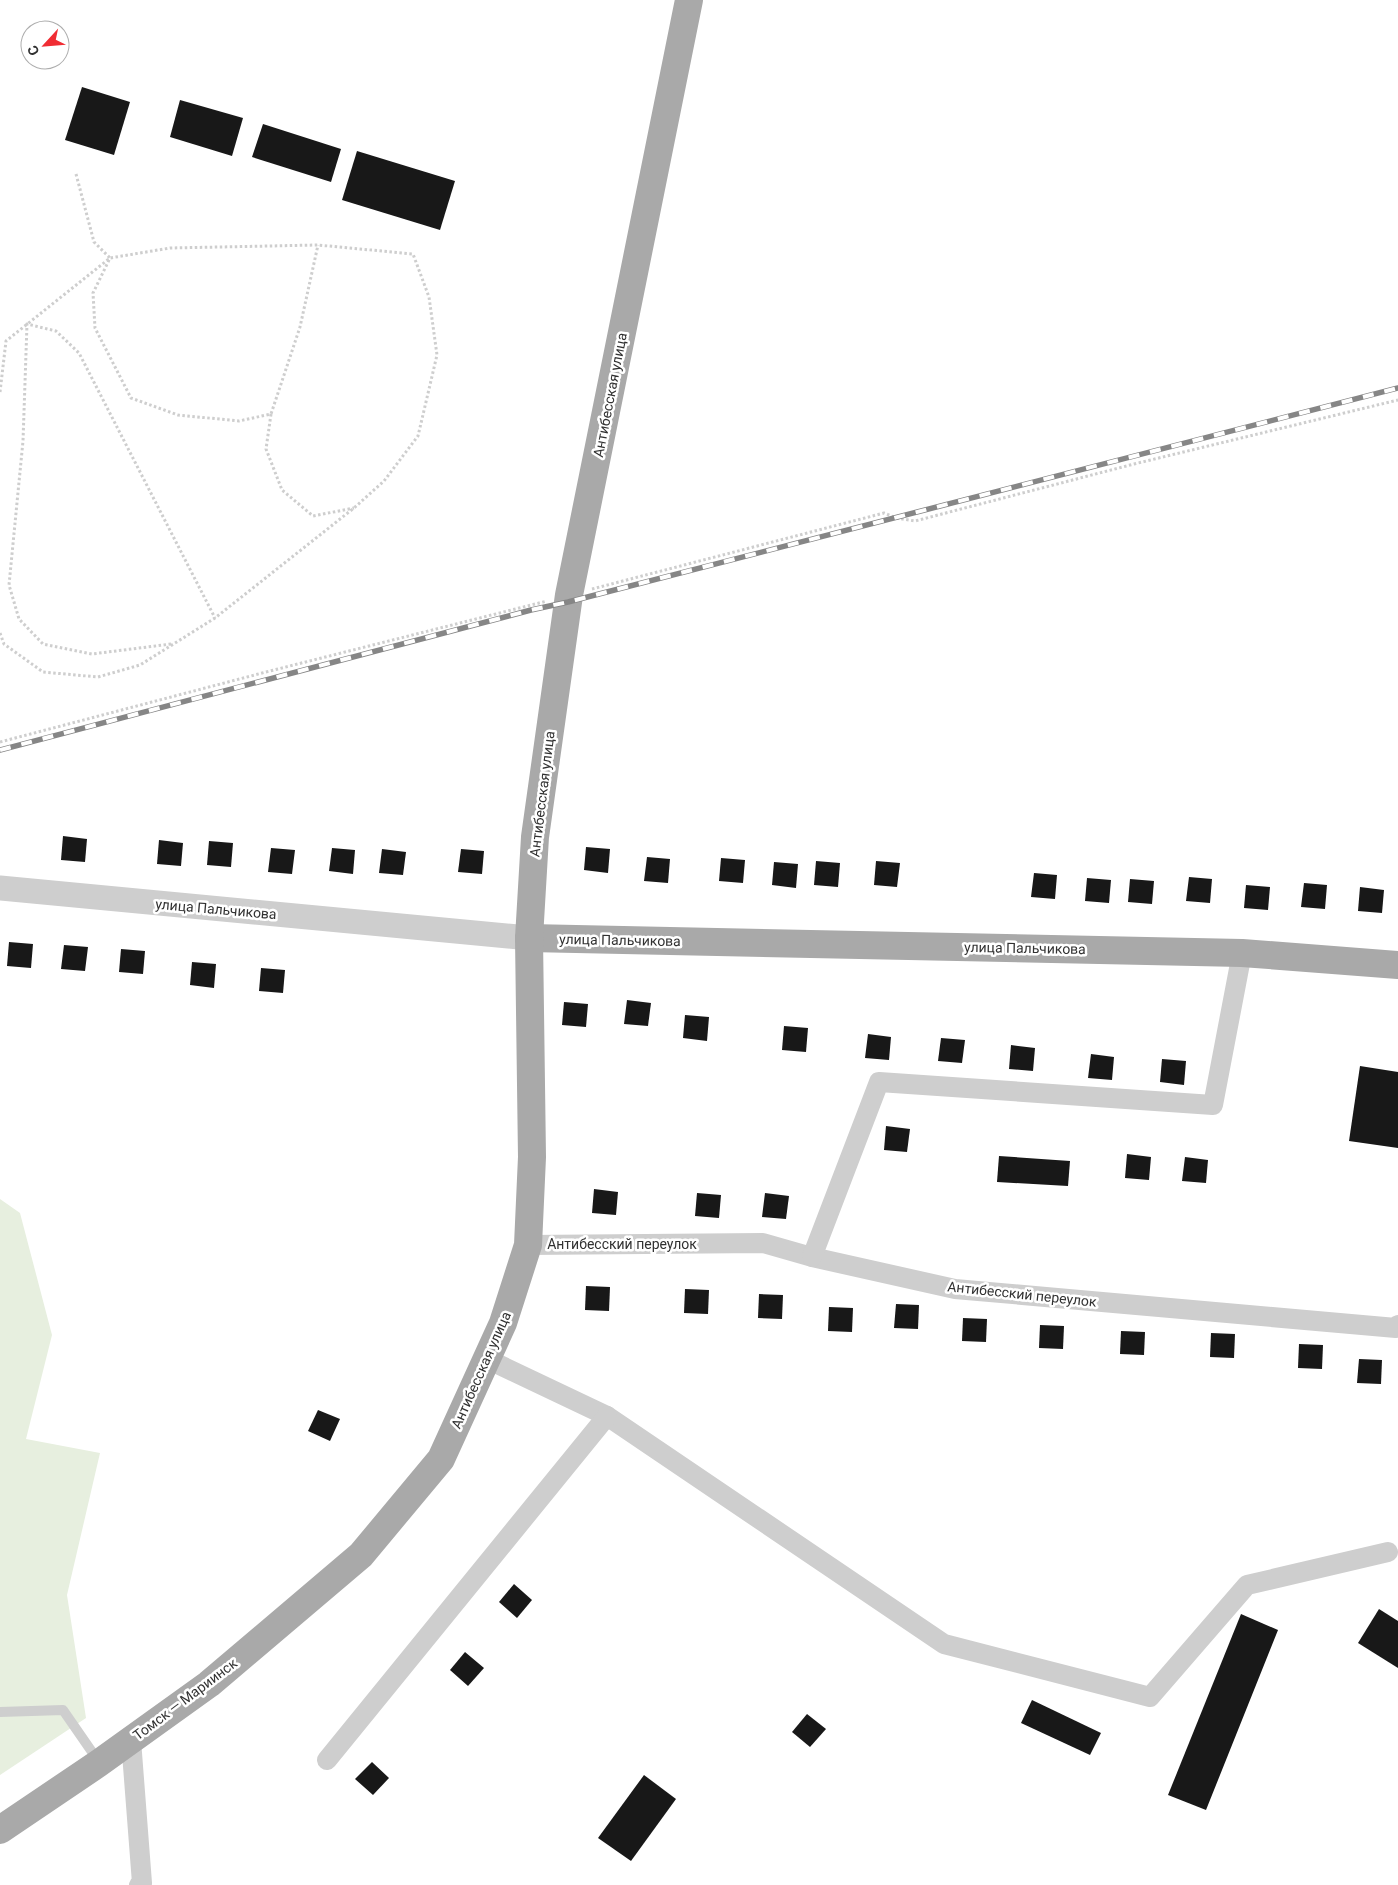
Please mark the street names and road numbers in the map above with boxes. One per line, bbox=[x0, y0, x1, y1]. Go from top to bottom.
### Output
street label: Антибесская улица bbox=[590, 331, 630, 459]
street label: Антибесская улица bbox=[526, 730, 558, 858]
street label: улица Пальчикова bbox=[155, 896, 277, 922]
street label: улица Пальчикова bbox=[559, 931, 681, 949]
street label: улица Пальчикова bbox=[964, 939, 1086, 957]
street label: Антибесский переулок bbox=[547, 1236, 697, 1252]
street label: Антибесский переулок bbox=[947, 1278, 1098, 1310]
street label: Антибесская улица bbox=[448, 1309, 514, 1431]
street label: Томск — Мариинск bbox=[130, 1655, 240, 1743]

